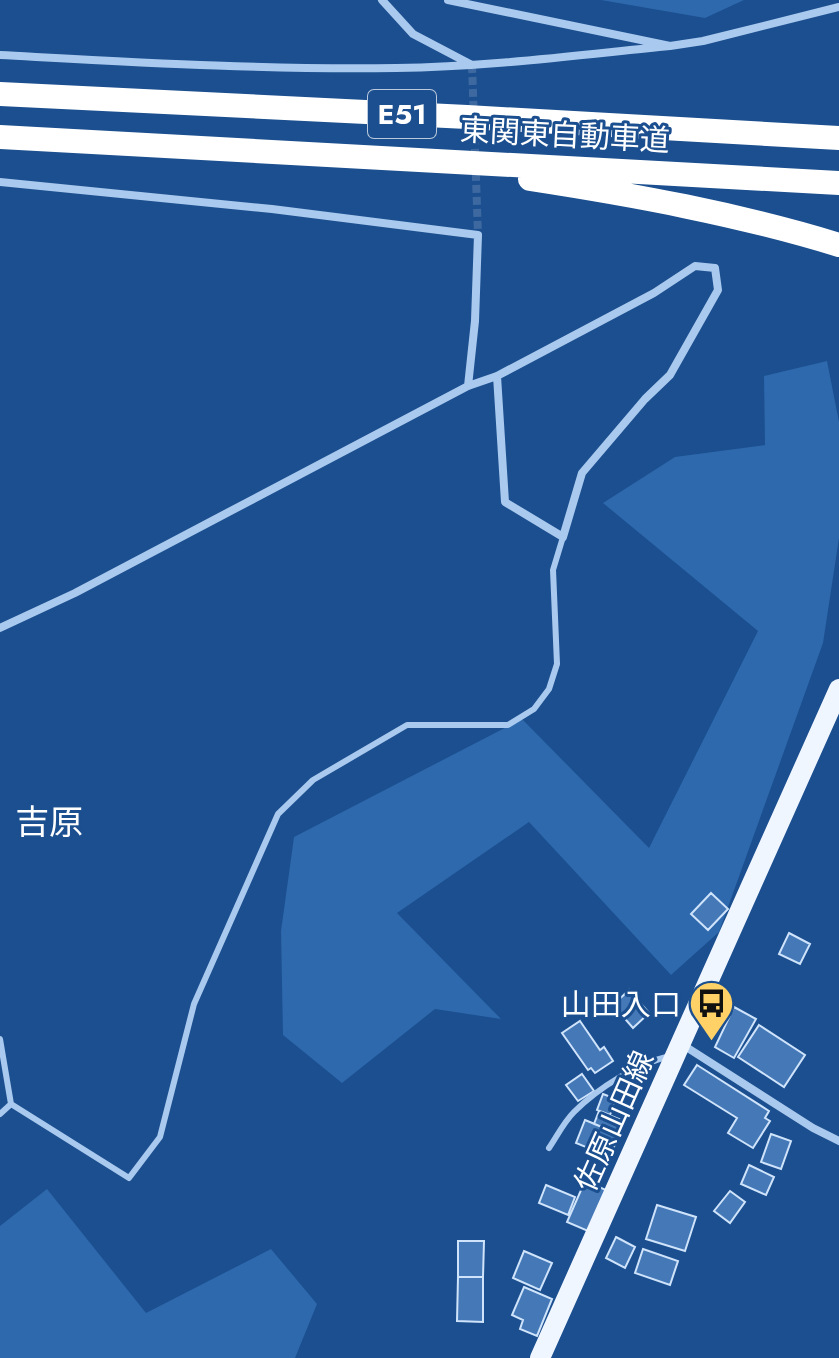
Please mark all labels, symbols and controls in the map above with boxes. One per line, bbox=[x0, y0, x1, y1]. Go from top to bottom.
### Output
road number: E51 bbox=[368, 90, 436, 138]
street label: 東関東自動車道 bbox=[459, 108, 671, 162]
district label: 吉原 bbox=[15, 798, 83, 847]
bus stop icon: 山田入口 bbox=[688, 980, 736, 1043]
place label: 山田入口 bbox=[561, 983, 681, 1026]
street label: 佐原山田線 bbox=[564, 1044, 664, 1198]

